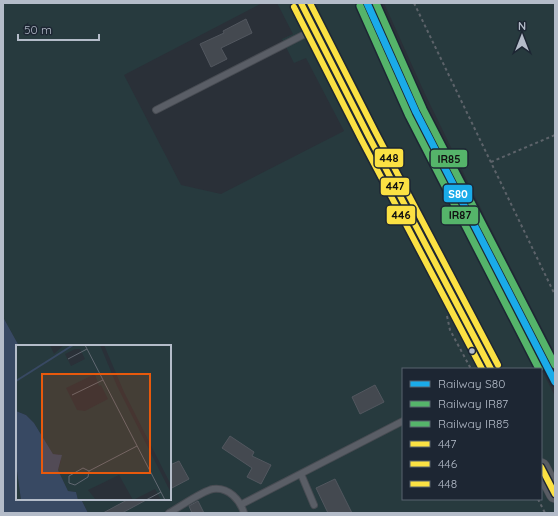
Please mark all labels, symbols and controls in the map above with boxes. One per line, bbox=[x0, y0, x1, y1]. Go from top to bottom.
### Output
scale bar bbox=[18, 16, 99, 42]
north arrow bbox=[502, 16, 542, 56]
text: N bbox=[518, 19, 526, 33]
text: 50 m bbox=[24, 22, 52, 37]
line badge: 448 bbox=[374, 148, 404, 168]
line badge: IR85 bbox=[430, 149, 468, 168]
text: 448 bbox=[380, 151, 398, 165]
text: IR85 bbox=[438, 152, 460, 166]
line badge: 447 bbox=[380, 177, 410, 196]
text: 447 bbox=[386, 179, 404, 193]
line badge: S80 bbox=[443, 184, 473, 203]
text: S80 bbox=[448, 187, 468, 201]
line badge: 446 bbox=[386, 205, 416, 225]
line badge: IR87 bbox=[441, 206, 479, 225]
text: 446 bbox=[391, 208, 411, 222]
text: IR87 bbox=[449, 208, 471, 222]
inset map bbox=[16, 345, 171, 500]
unlabelled marker bbox=[467, 346, 477, 356]
legend bbox=[402, 368, 542, 500]
text: Railway S80 bbox=[438, 376, 505, 391]
text: Railway IR87 bbox=[438, 396, 508, 411]
text: Railway IR85 bbox=[438, 416, 509, 431]
text: 447 bbox=[438, 436, 456, 451]
text: 446 bbox=[438, 456, 458, 471]
text: 448 bbox=[438, 476, 457, 491]

